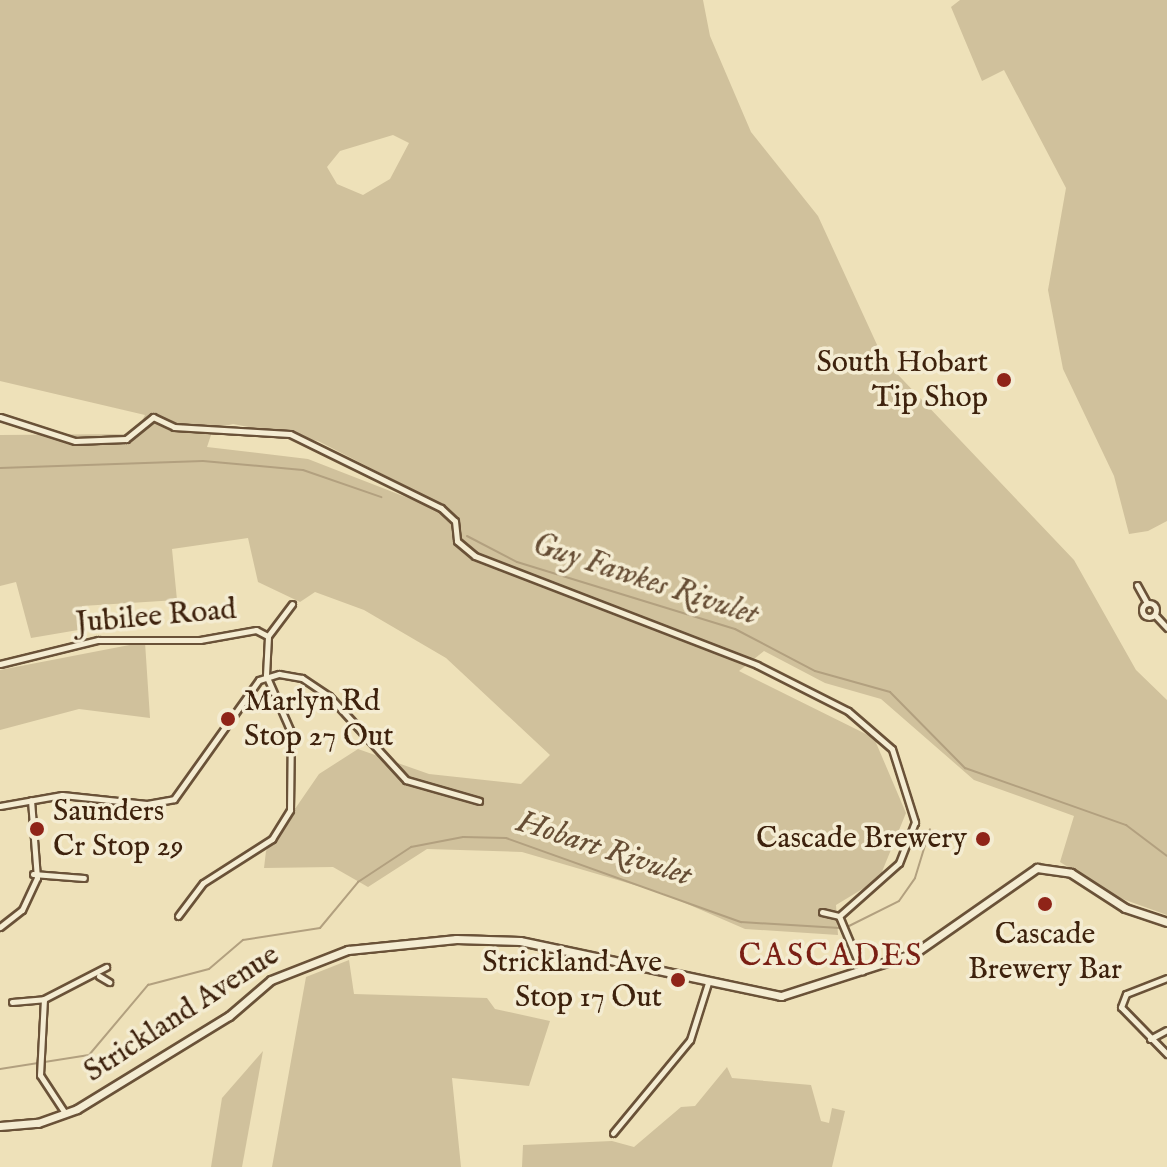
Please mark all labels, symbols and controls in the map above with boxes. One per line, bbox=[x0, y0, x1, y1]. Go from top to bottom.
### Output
place label: South Hobart Tip Shop bbox=[816, 345, 988, 416]
marker: South Hobart Tip Shop bbox=[995, 371, 1013, 389]
water label: Guy Fawkes Rivulet bbox=[527, 526, 763, 636]
street label: Jubilee Road bbox=[74, 592, 238, 642]
place label: Marlyn Rd Stop 27 Out bbox=[244, 684, 394, 754]
marker: Marlyn Rd Stop 27 Out bbox=[219, 710, 237, 728]
place label: Saunders Cr Stop 29 bbox=[53, 794, 184, 864]
water label: Hobart Rivulet bbox=[512, 804, 696, 896]
marker: Saunders Cr Stop 29 bbox=[28, 820, 46, 838]
place label: Cascade Brewery bbox=[756, 821, 967, 857]
marker: Cascade Brewery bbox=[974, 830, 992, 848]
marker: Cascade Brewery Bar bbox=[1036, 895, 1054, 913]
place label: Cascade Brewery Bar bbox=[968, 917, 1122, 988]
street label: Strickland Avenue bbox=[78, 938, 286, 1090]
district label: CASCADES bbox=[739, 938, 923, 976]
place label: Strickland Ave Stop 17 Out bbox=[482, 945, 662, 1016]
marker: Strickland Ave Stop 17 Out bbox=[669, 971, 687, 989]

